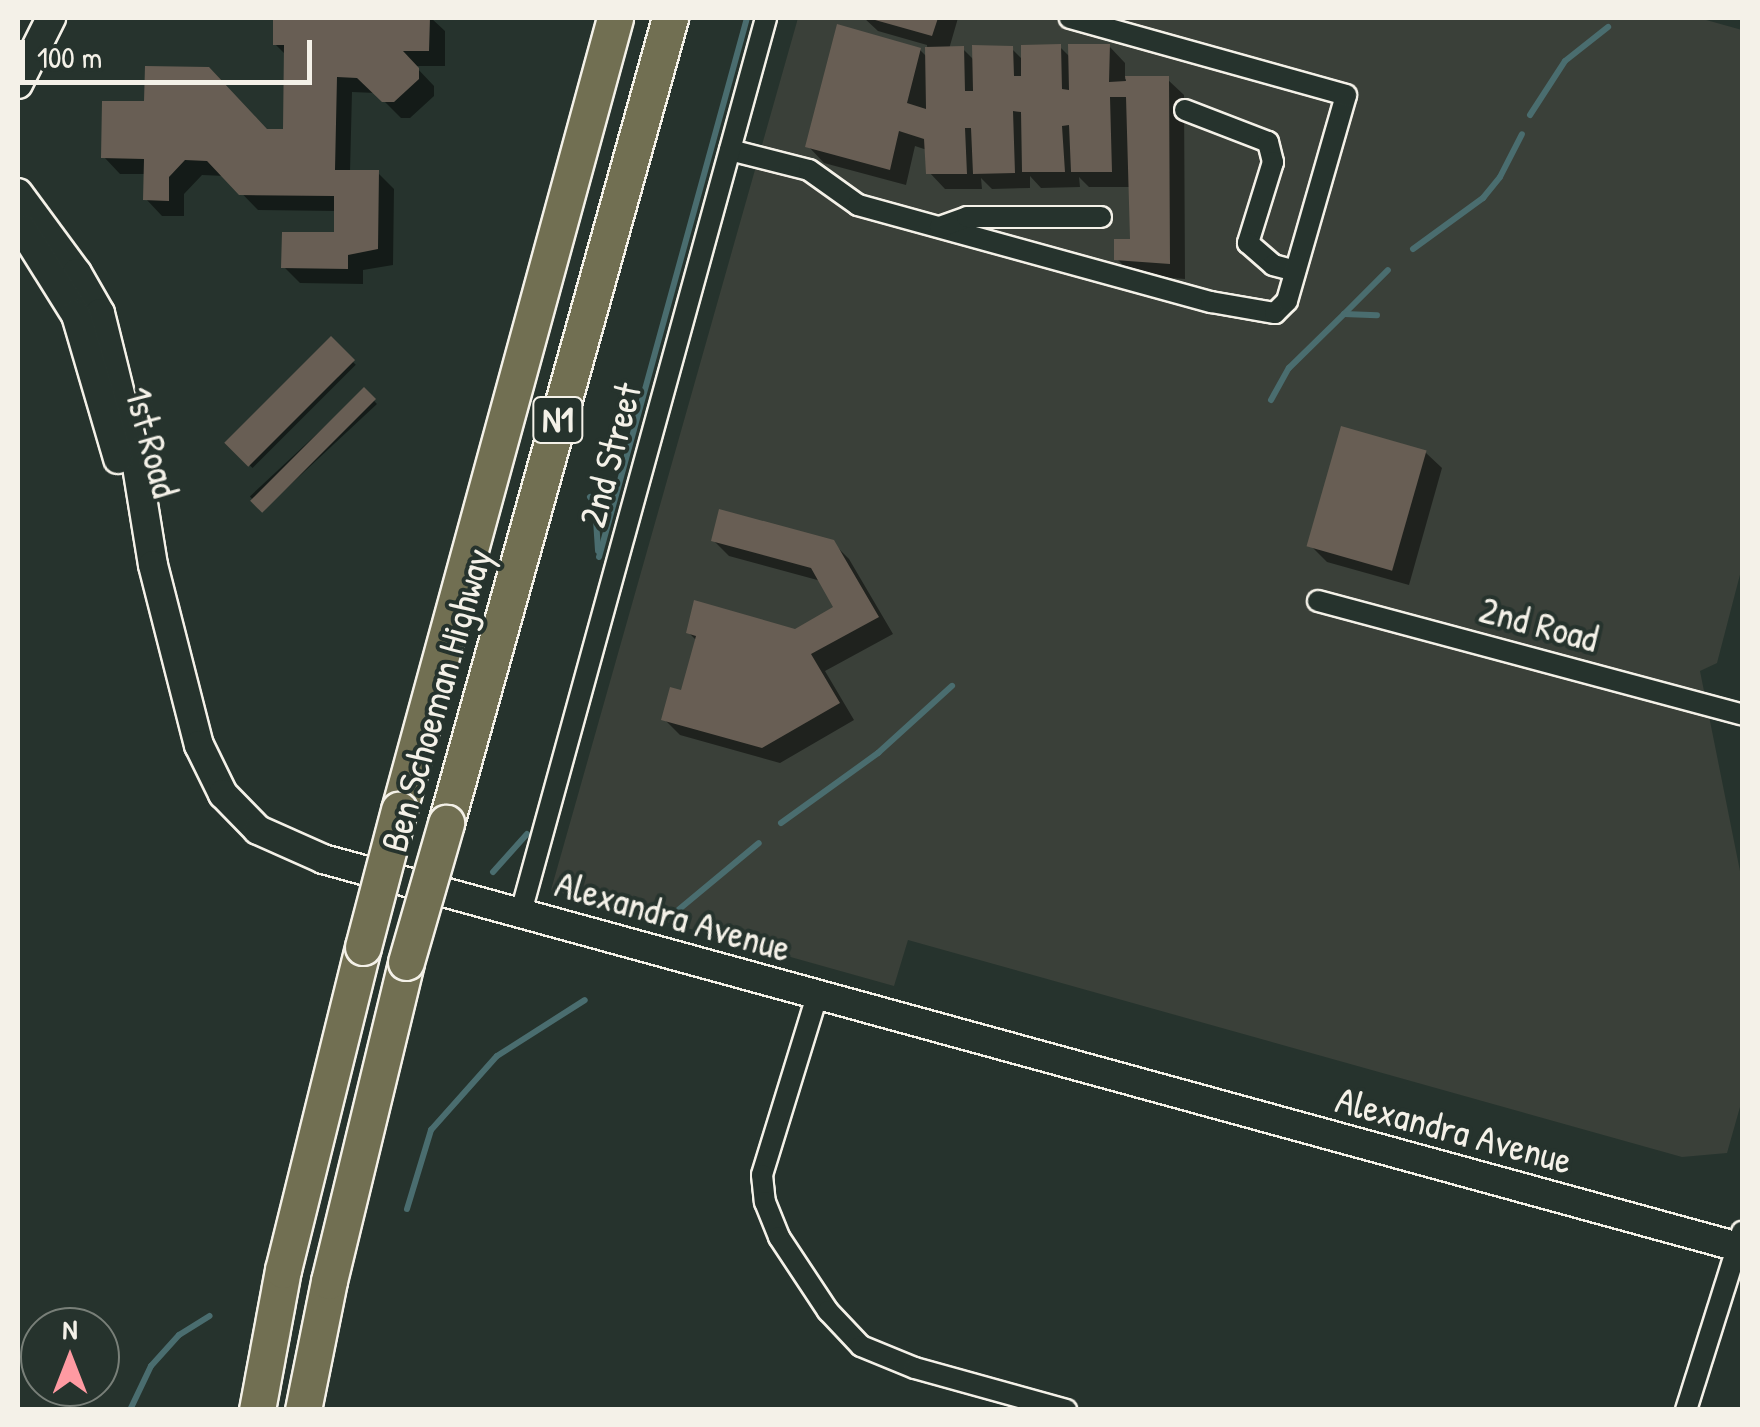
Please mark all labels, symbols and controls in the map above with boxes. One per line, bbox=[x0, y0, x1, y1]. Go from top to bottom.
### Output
scale bar bbox=[25, 20, 318, 82]
text: 100 m bbox=[37, 37, 102, 77]
street label: 2nd Street bbox=[569, 378, 651, 532]
street label: 1st Road bbox=[115, 382, 189, 502]
road number: N1 bbox=[530, 390, 586, 450]
street label: Ben Schoeman Highway bbox=[371, 543, 501, 857]
street label: 2nd Road bbox=[1475, 586, 1603, 662]
street label: Alexandra Avenue bbox=[550, 861, 796, 971]
street label: Alexandra Avenue bbox=[1331, 1077, 1577, 1183]
north arrow bbox=[20, 1307, 120, 1407]
text: N bbox=[63, 1310, 77, 1348]

